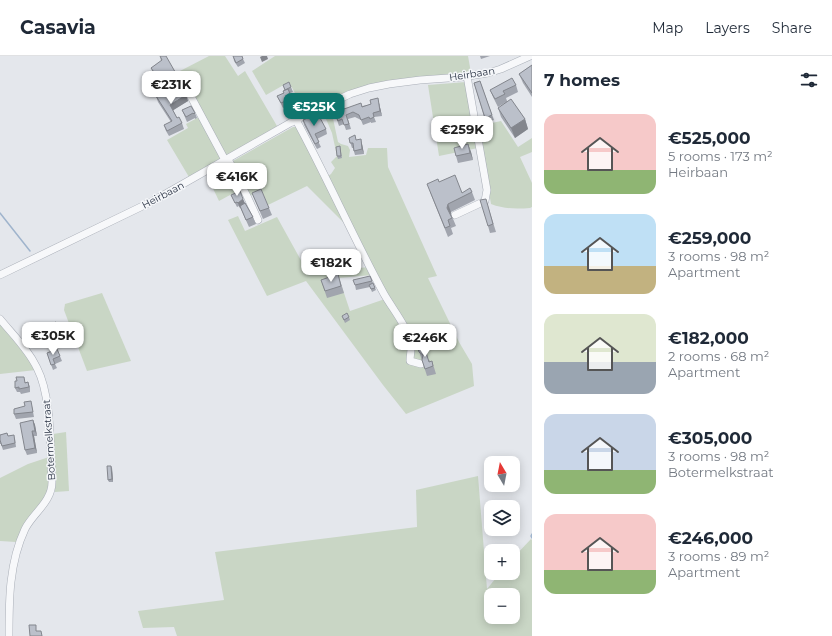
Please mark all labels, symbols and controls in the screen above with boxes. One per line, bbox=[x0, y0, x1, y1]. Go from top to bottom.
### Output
text: Casavia bbox=[20, 16, 96, 39]
text: Map bbox=[652, 19, 683, 37]
text: Layers bbox=[705, 19, 750, 37]
text: Share bbox=[772, 19, 812, 37]
street label: Heirbaan bbox=[448, 64, 496, 84]
icon: filters bbox=[798, 69, 820, 91]
text: 7 homes bbox=[544, 70, 620, 90]
pin: €231K bbox=[143, 71, 199, 105]
text: €231K bbox=[151, 76, 191, 92]
pin: €525K bbox=[286, 93, 342, 127]
text: €525K bbox=[292, 98, 336, 114]
pin: €259K bbox=[434, 116, 490, 150]
text: €259K bbox=[440, 121, 484, 137]
text: €525,000 bbox=[668, 128, 751, 148]
icon: home bbox=[576, 130, 624, 178]
text: 5 rooms · 173 m² bbox=[668, 148, 773, 164]
pin: €416K bbox=[209, 163, 265, 197]
text: Heirbaan bbox=[668, 164, 728, 180]
text: €416K bbox=[216, 168, 258, 184]
street label: Heirbaan bbox=[140, 178, 186, 212]
text: €259,000 bbox=[668, 228, 751, 248]
icon: home bbox=[576, 230, 624, 278]
text: 3 rooms · 98 m² bbox=[668, 248, 769, 264]
pin: €182K bbox=[303, 249, 359, 283]
text: €182K bbox=[310, 254, 352, 270]
text: Apartment bbox=[668, 264, 740, 280]
pin: €305K bbox=[25, 322, 81, 356]
pin: €246K bbox=[397, 324, 453, 358]
text: €305K bbox=[31, 327, 75, 343]
text: €182,000 bbox=[668, 328, 749, 348]
text: €246K bbox=[403, 329, 447, 345]
icon: home bbox=[576, 330, 624, 378]
text: 2 rooms · 68 m² bbox=[668, 348, 769, 364]
text: Apartment bbox=[668, 364, 740, 380]
street label: Botermelkstraat bbox=[40, 399, 58, 481]
text: €305,000 bbox=[668, 428, 752, 448]
icon: home bbox=[576, 430, 624, 478]
text: 3 rooms · 98 m² bbox=[668, 448, 769, 464]
north arrow bbox=[484, 456, 520, 492]
map controls bbox=[484, 456, 520, 624]
text: Botermelkstraat bbox=[668, 464, 774, 480]
button: layers bbox=[484, 500, 520, 536]
text: €246,000 bbox=[668, 528, 753, 548]
icon: home bbox=[576, 530, 624, 578]
button: + bbox=[484, 544, 520, 580]
text: 3 rooms · 89 m² bbox=[668, 548, 769, 564]
text: Apartment bbox=[668, 564, 740, 580]
button: − bbox=[484, 588, 520, 624]

